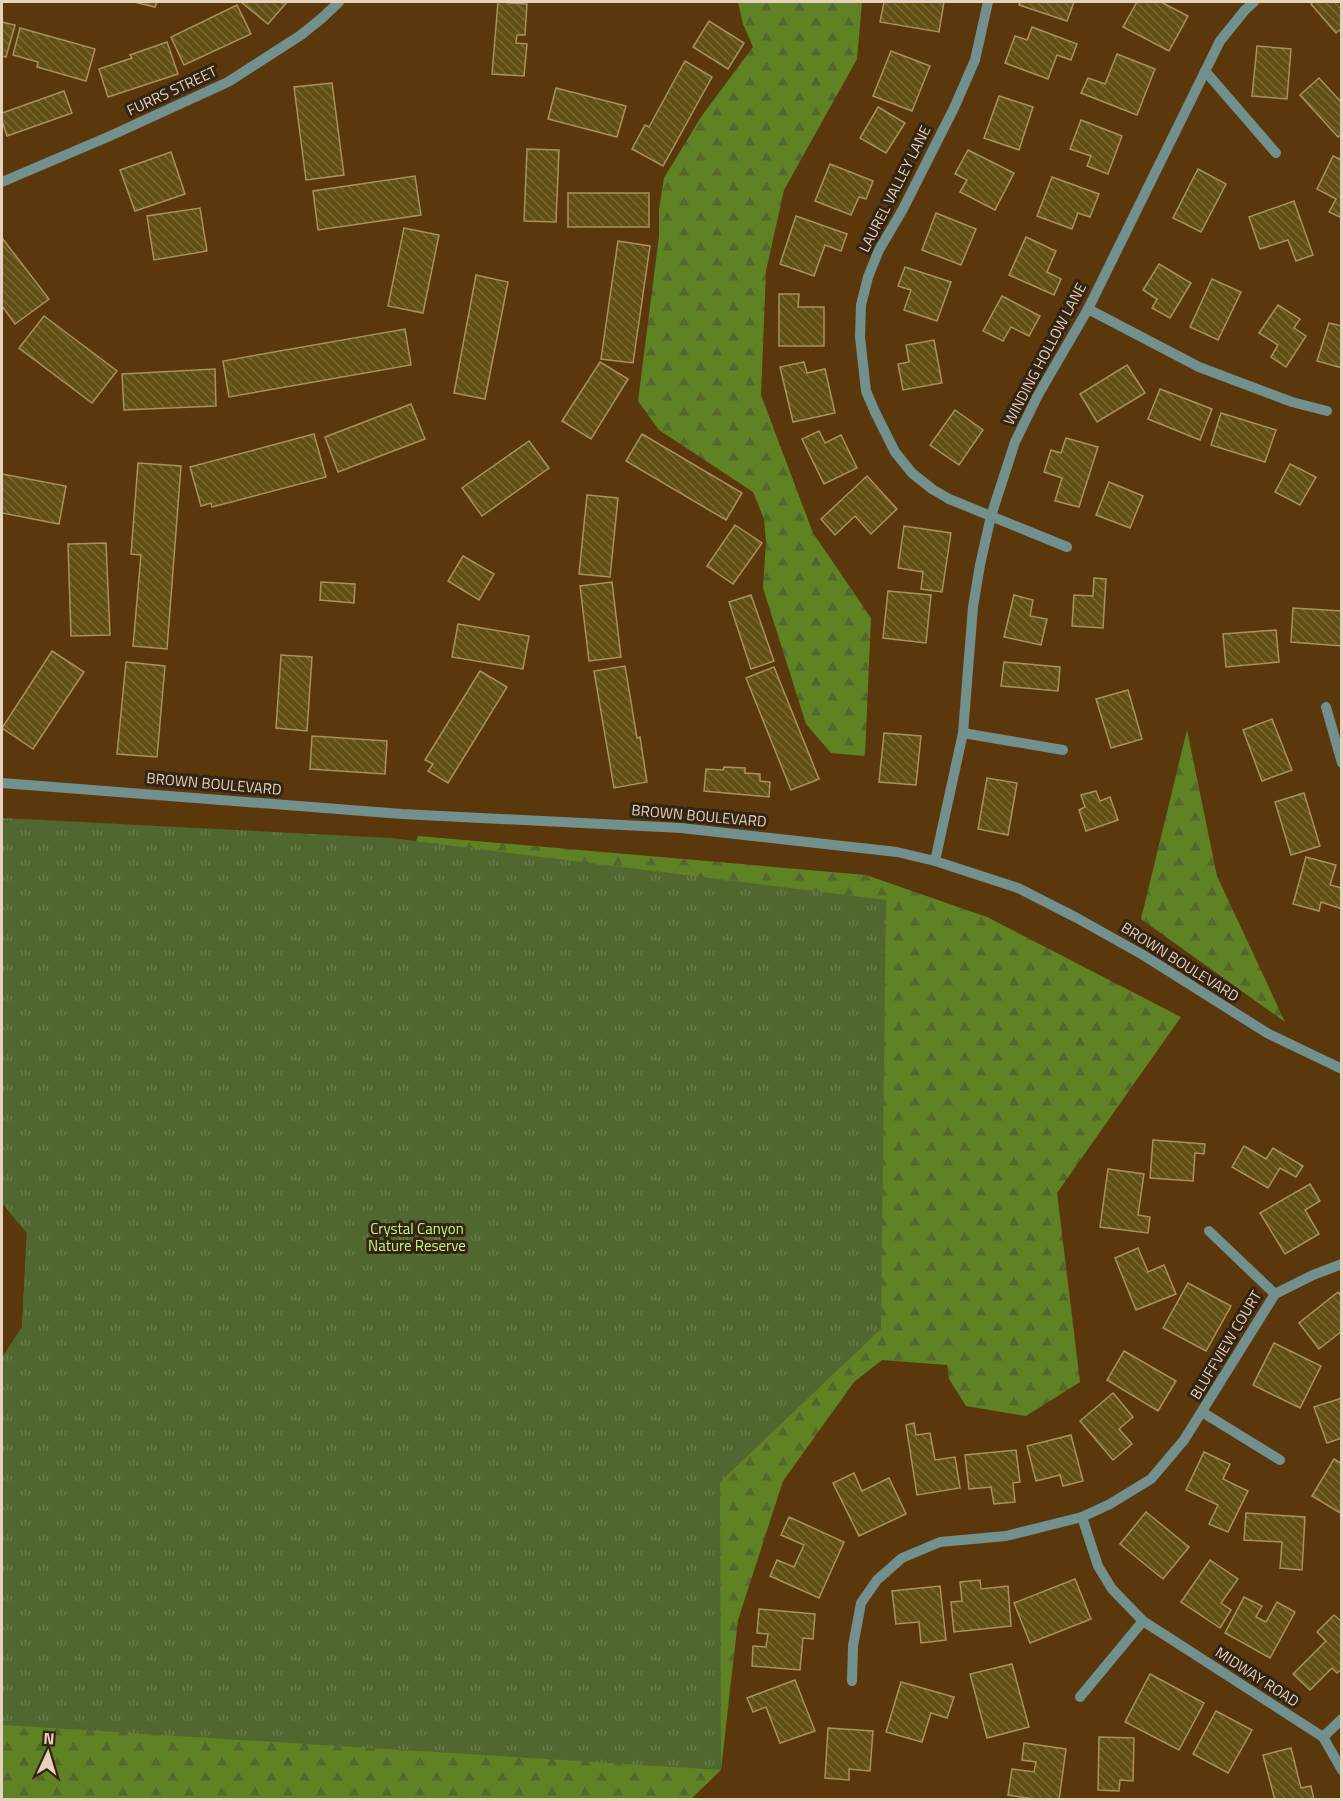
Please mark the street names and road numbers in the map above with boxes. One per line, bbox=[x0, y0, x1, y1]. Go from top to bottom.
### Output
street label: FURRS STREET bbox=[123, 60, 221, 122]
street label: LAUREL VALLEY LANE bbox=[853, 121, 936, 256]
street label: WINDING HOLLOW LANE bbox=[997, 278, 1092, 429]
street label: BROWN BOULEVARD bbox=[146, 766, 283, 801]
street label: BROWN BOULEVARD bbox=[631, 798, 768, 833]
street label: BROWN BOULEVARD bbox=[1117, 916, 1244, 1007]
street label: BLUFFVIEW COURT bbox=[1184, 1286, 1267, 1404]
street label: MIDWAY ROAD bbox=[1211, 1641, 1304, 1712]

